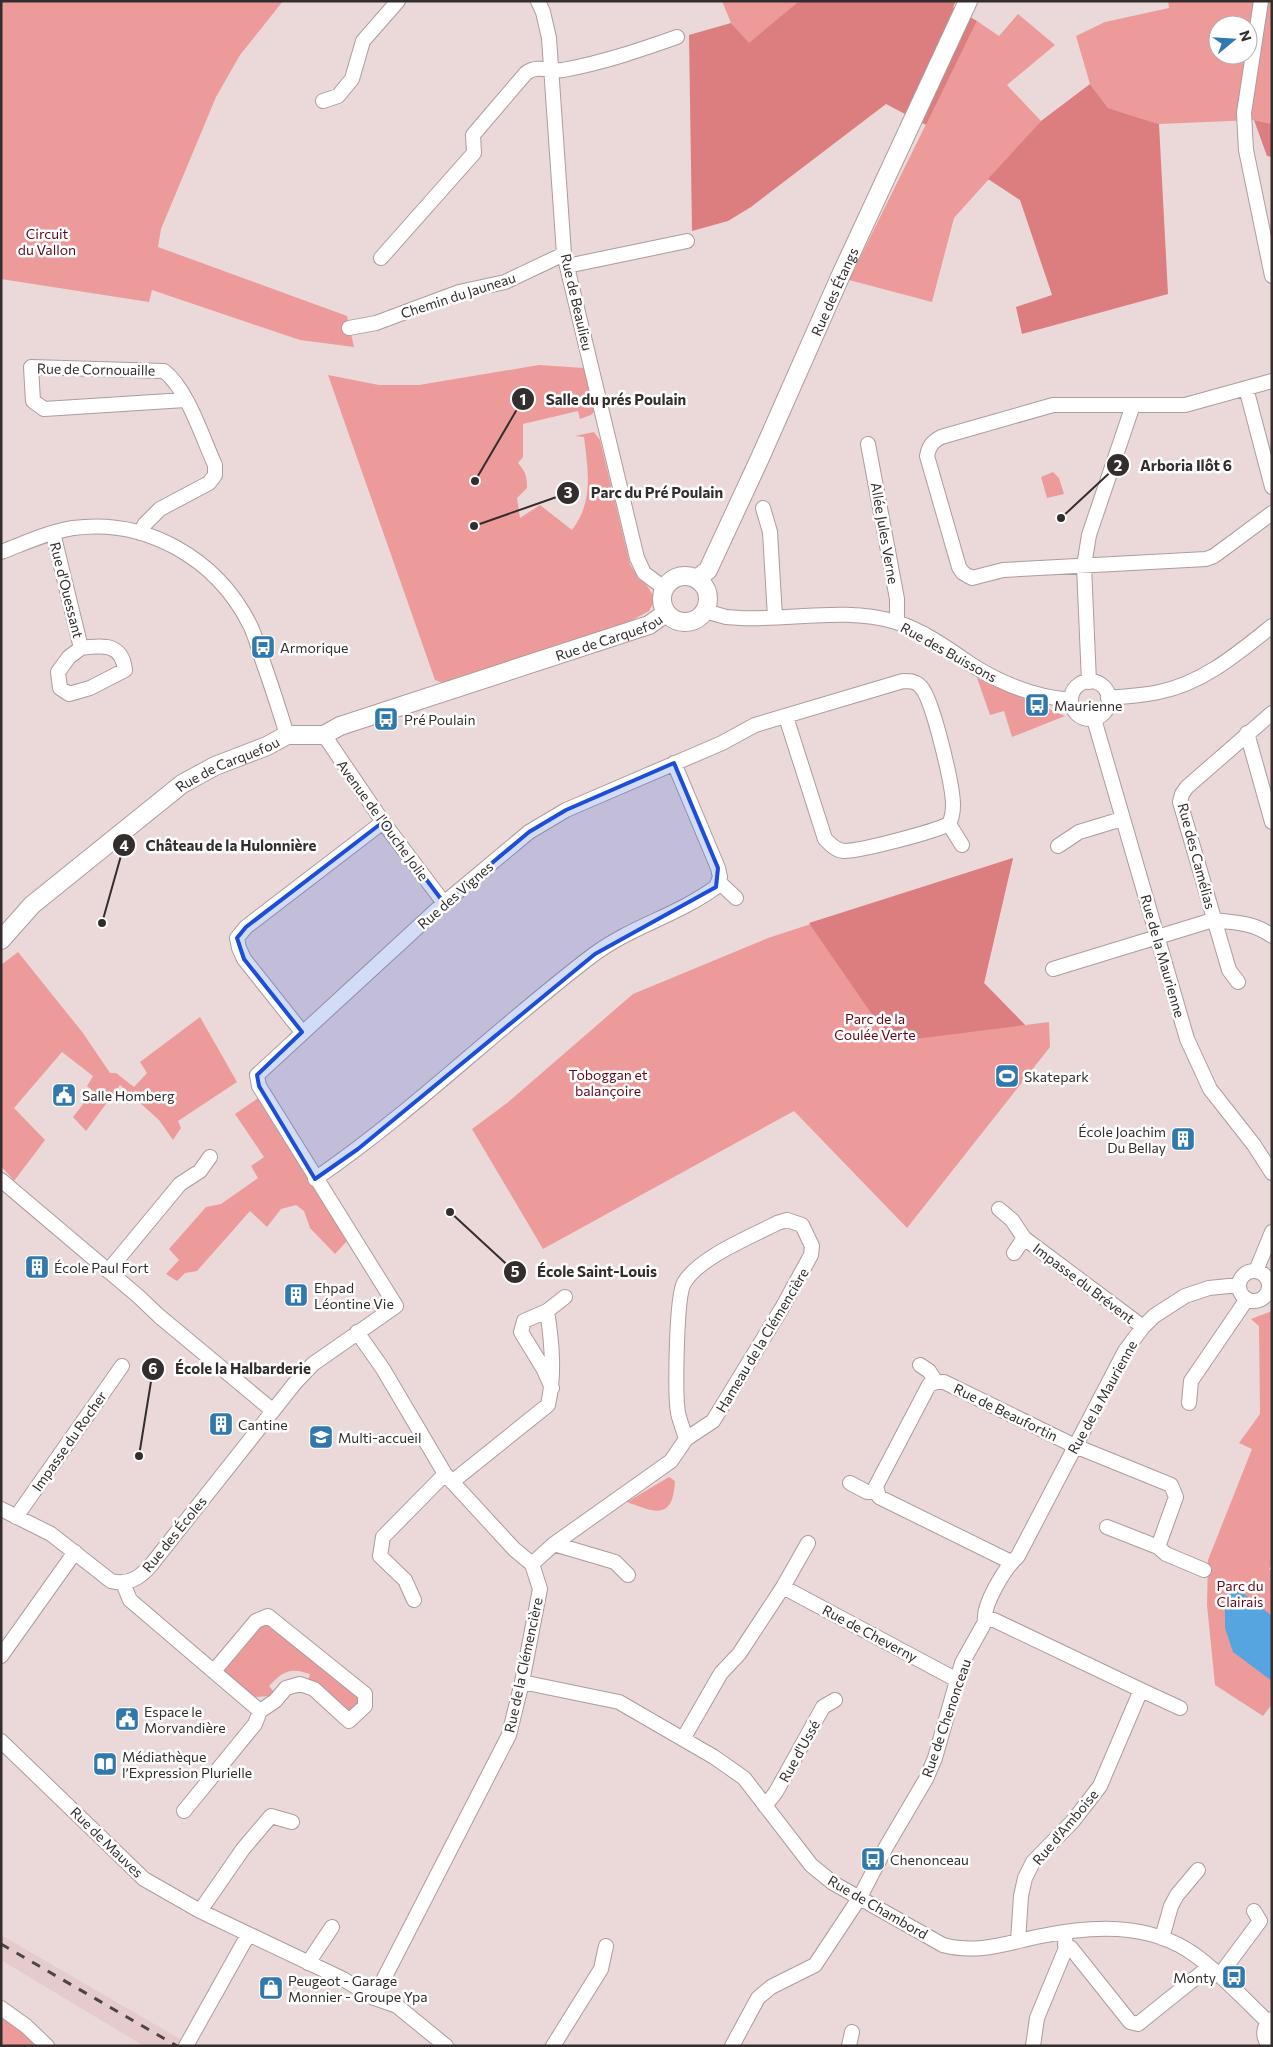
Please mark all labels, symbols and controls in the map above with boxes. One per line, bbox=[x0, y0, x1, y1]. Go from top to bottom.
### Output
north arrow bbox=[1208, 15, 1258, 65]
text: N bbox=[1236, 28, 1256, 43]
park label: Circuit du Vallon bbox=[18, 225, 76, 258]
street label: Rue des Étangs bbox=[807, 244, 861, 338]
street label: Rue de Beaulieu bbox=[558, 252, 596, 352]
street label: Chemin du Jauneau bbox=[398, 268, 518, 322]
street label: Rue de Cornouaille bbox=[37, 359, 155, 379]
callout: Salle du prés Poulain bbox=[511, 384, 696, 414]
text: 1 bbox=[520, 390, 526, 408]
text: Salle du prés Poulain bbox=[546, 390, 686, 408]
callout: Arboria Ilôt 6 bbox=[1105, 450, 1242, 480]
text: 2 bbox=[1114, 456, 1122, 474]
text: Arboria Ilôt 6 bbox=[1140, 456, 1232, 474]
callout: Parc du Pré Poulain bbox=[556, 478, 733, 508]
street label: Allée Jules Verne bbox=[868, 481, 902, 585]
text: 3 bbox=[564, 483, 573, 501]
text: Parc du Pré Poulain bbox=[591, 483, 723, 501]
street label: Rue d'Ouessant bbox=[47, 540, 87, 640]
street label: Rue de Carquefou bbox=[553, 610, 665, 664]
street label: Rue des Buissons bbox=[898, 618, 1000, 686]
bus stop icon: Armorique bbox=[250, 634, 276, 660]
place label: Armorique bbox=[280, 639, 348, 656]
bus stop icon: Maurienne bbox=[1024, 692, 1050, 718]
place label: Maurienne bbox=[1054, 697, 1122, 714]
bus stop icon: Pré Poulain bbox=[373, 706, 399, 732]
place label: Pré Poulain bbox=[404, 711, 475, 728]
street label: Rue de Carquefou bbox=[171, 733, 282, 795]
street label: Avenue de l'Ouche Jolie bbox=[333, 756, 433, 884]
street label: Rue des Camélias bbox=[1175, 801, 1219, 911]
callout: Château de la Hulonnière bbox=[111, 830, 327, 860]
text: 4 bbox=[119, 836, 129, 854]
text: Château de la Hulonnière bbox=[146, 836, 317, 854]
street label: Rue des Vignes bbox=[414, 858, 496, 932]
street label: Rue de la Maurienne bbox=[1137, 892, 1189, 1020]
park label: Parc de la Coulée Verte bbox=[834, 1010, 916, 1043]
sports icon: Skatepark bbox=[994, 1063, 1020, 1089]
park label: Toboggan et balançoire bbox=[568, 1066, 648, 1099]
place label: Skatepark bbox=[1024, 1068, 1089, 1085]
public building icon: Salle Homberg bbox=[51, 1082, 77, 1108]
place label: Salle Homberg bbox=[82, 1087, 175, 1104]
place label: École Joachim Du Bellay bbox=[1078, 1123, 1166, 1156]
building icon: École Joachim Du Bellay bbox=[1170, 1126, 1196, 1152]
street label: Impasse du Brévent bbox=[1030, 1239, 1138, 1327]
building icon: École Paul Fort bbox=[24, 1254, 50, 1280]
callout: École Saint-Louis bbox=[502, 1257, 667, 1287]
place label: École Paul Fort bbox=[54, 1259, 149, 1276]
text: 5 bbox=[511, 1262, 520, 1280]
text: École Saint-Louis bbox=[537, 1262, 657, 1280]
street label: Hameau de la Clémencière bbox=[712, 1265, 812, 1415]
place label: Ehpad Léontine Vie bbox=[314, 1279, 394, 1312]
building icon: Ehpad Léontine Vie bbox=[283, 1282, 309, 1308]
street label: Rue de la Maurienne bbox=[1064, 1337, 1140, 1457]
callout: École la Halbarderie bbox=[140, 1354, 321, 1384]
text: 6 bbox=[148, 1359, 158, 1377]
text: École la Halbarderie bbox=[175, 1359, 311, 1377]
street label: Rue de Beaufortin bbox=[951, 1379, 1061, 1445]
street label: Impasse du Rocher bbox=[28, 1387, 110, 1494]
building icon: Cantine bbox=[208, 1411, 234, 1437]
place label: Cantine bbox=[238, 1416, 288, 1433]
school or university icon: Multi-accueil bbox=[308, 1424, 334, 1450]
place label: Multi-accueil bbox=[338, 1429, 422, 1446]
street label: Rue des Écoles bbox=[138, 1493, 210, 1575]
park label: Parc du Clairais bbox=[1217, 1577, 1263, 1610]
street label: Rue de la Clémencière bbox=[500, 1596, 546, 1734]
street label: Rue de Cheverny bbox=[820, 1601, 920, 1665]
street label: Rue de Chenonceau bbox=[918, 1657, 974, 1779]
place label: Espace le Morvandière bbox=[144, 1703, 226, 1736]
public building icon: Espace le Morvandière bbox=[114, 1706, 140, 1732]
street label: Rue d'Ussé bbox=[775, 1717, 823, 1785]
place label: Médiathèque l’Expression Plurielle bbox=[122, 1748, 252, 1781]
library icon: Médiathèque l’Expression Plurielle bbox=[92, 1751, 118, 1777]
street label: Rue d'Amboise bbox=[1029, 1786, 1101, 1868]
street label: Rue de Mauves bbox=[67, 1803, 147, 1881]
bus stop icon: Chenonceau bbox=[860, 1846, 886, 1872]
place label: Chenonceau bbox=[890, 1851, 969, 1868]
street label: Rue de Chambord bbox=[825, 1871, 931, 1943]
bus stop icon: Monty bbox=[1221, 1964, 1247, 1990]
place label: Monty bbox=[1173, 1969, 1216, 1986]
place label: Peugeot - Garage Monnier - Groupe Ypa bbox=[288, 1972, 428, 2005]
shop icon: Peugeot - Garage Monnier - Groupe Ypa bbox=[258, 1975, 284, 2001]

